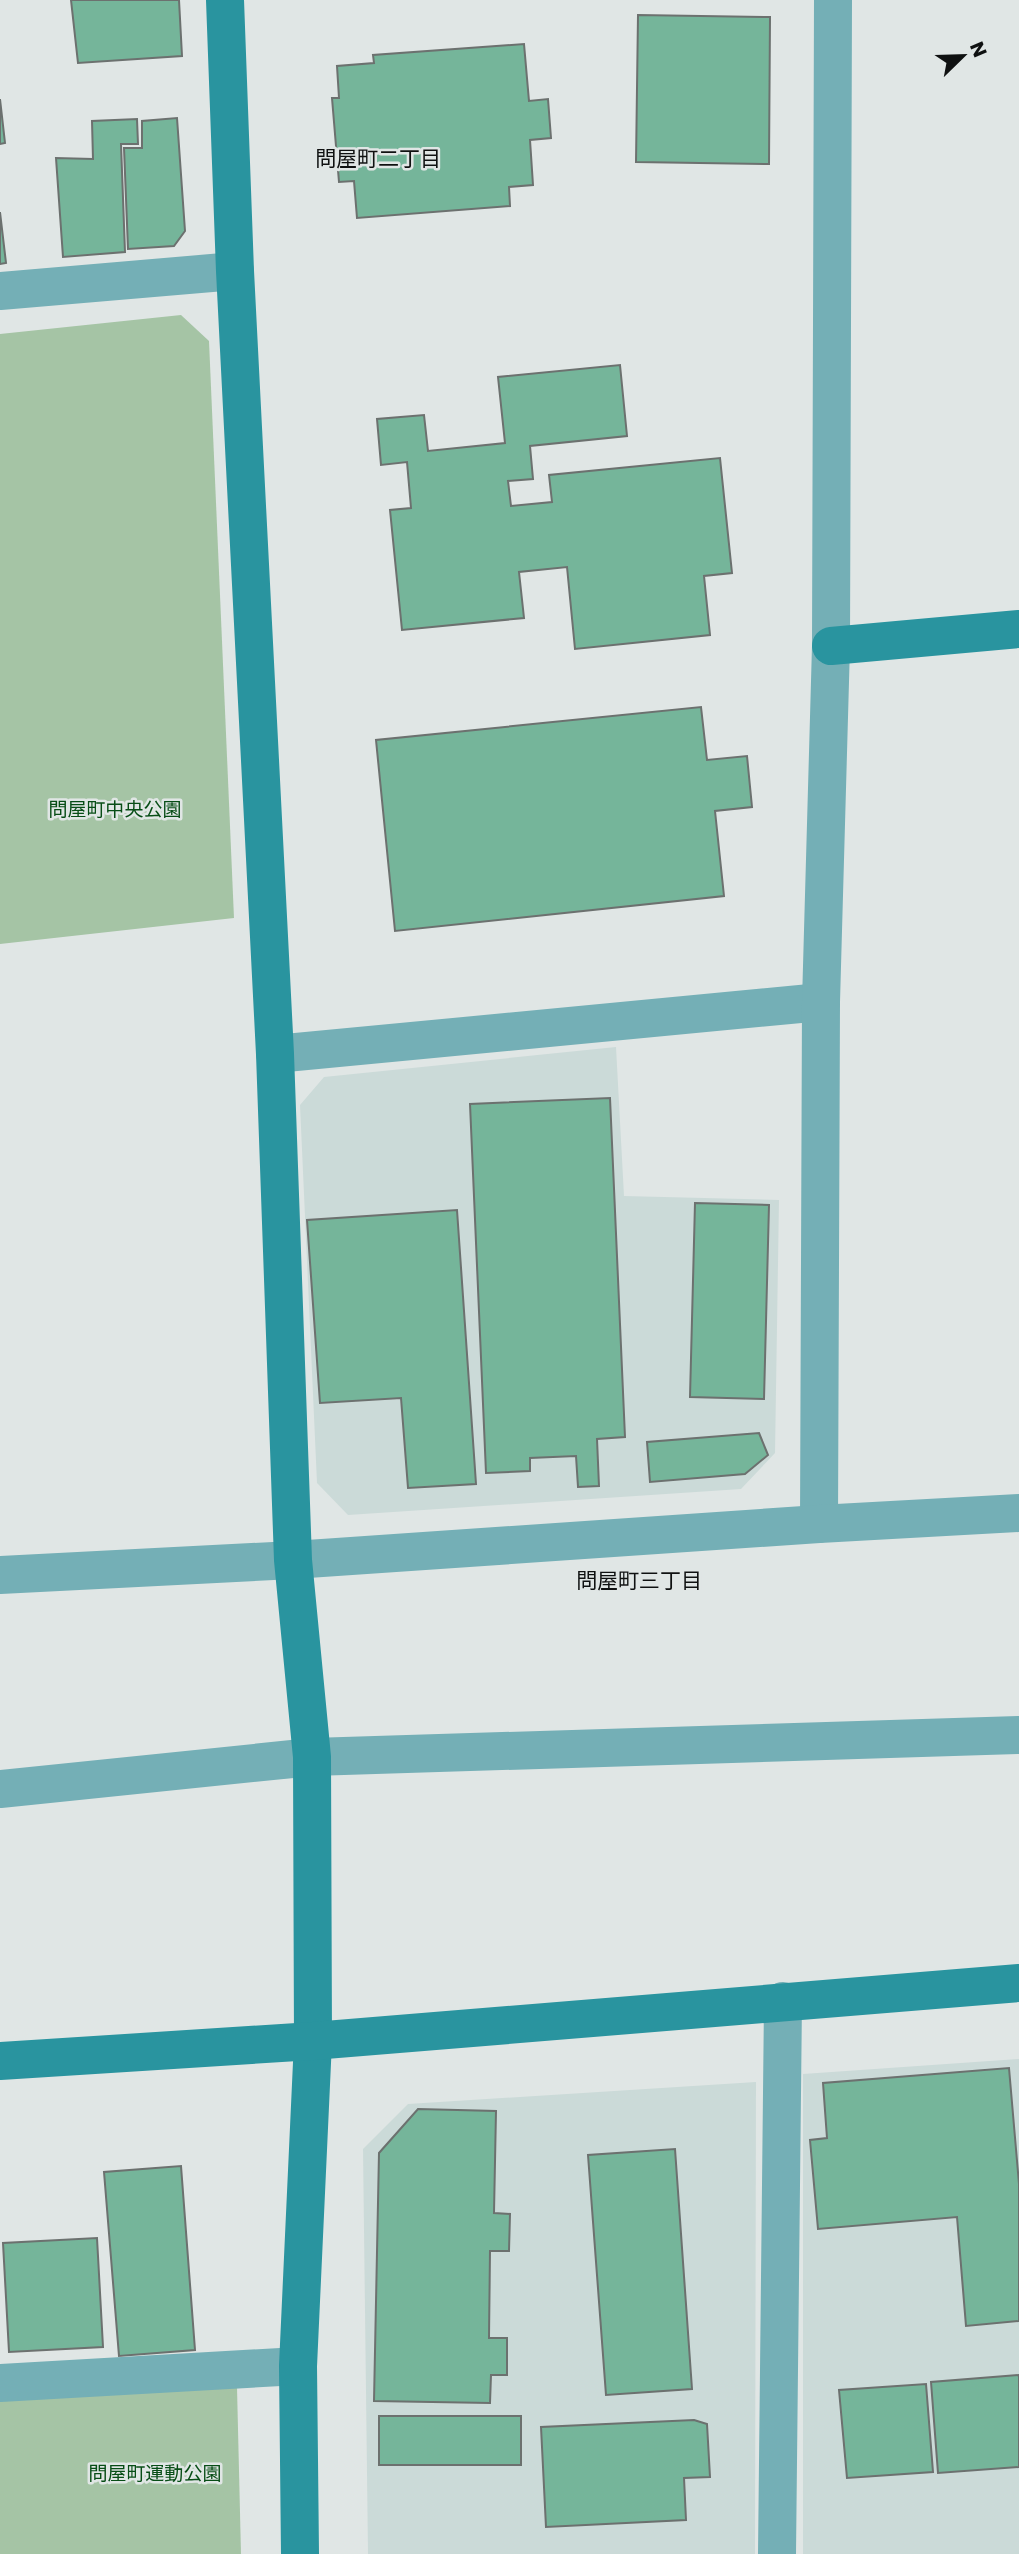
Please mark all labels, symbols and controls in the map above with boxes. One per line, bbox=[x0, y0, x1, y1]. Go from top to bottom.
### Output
north arrow bbox=[928, 21, 998, 91]
text: N bbox=[963, 38, 993, 61]
district label: 問屋町二丁目 bbox=[315, 144, 441, 173]
park label: 問屋町中央公園 bbox=[48, 796, 182, 823]
district label: 問屋町三丁目 bbox=[576, 1566, 702, 1595]
park label: 問屋町運動公園 bbox=[88, 2460, 222, 2487]

